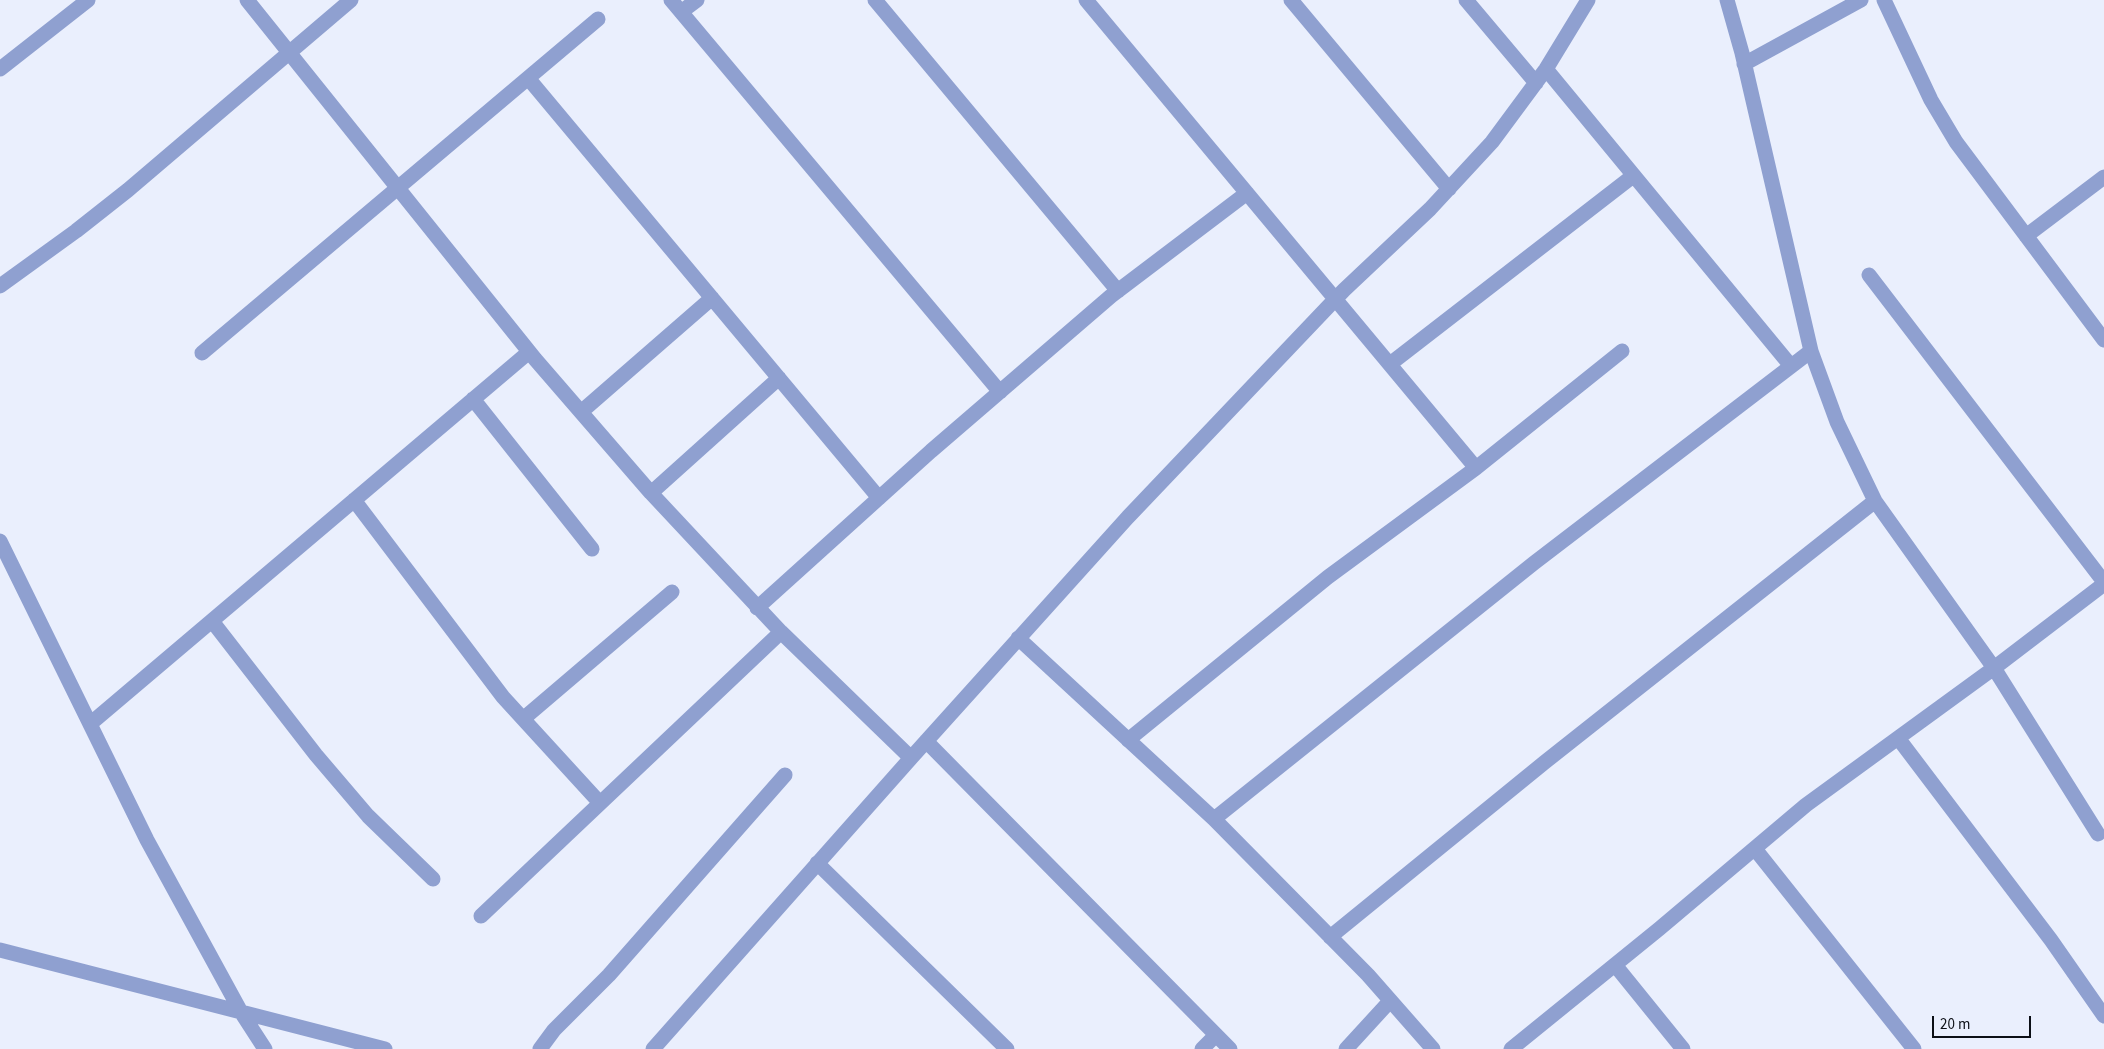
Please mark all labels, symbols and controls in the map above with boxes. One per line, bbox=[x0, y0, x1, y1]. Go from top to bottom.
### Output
scale bar bbox=[1934, 1006, 2033, 1038]
text: 20 m bbox=[1940, 1014, 1970, 1035]

